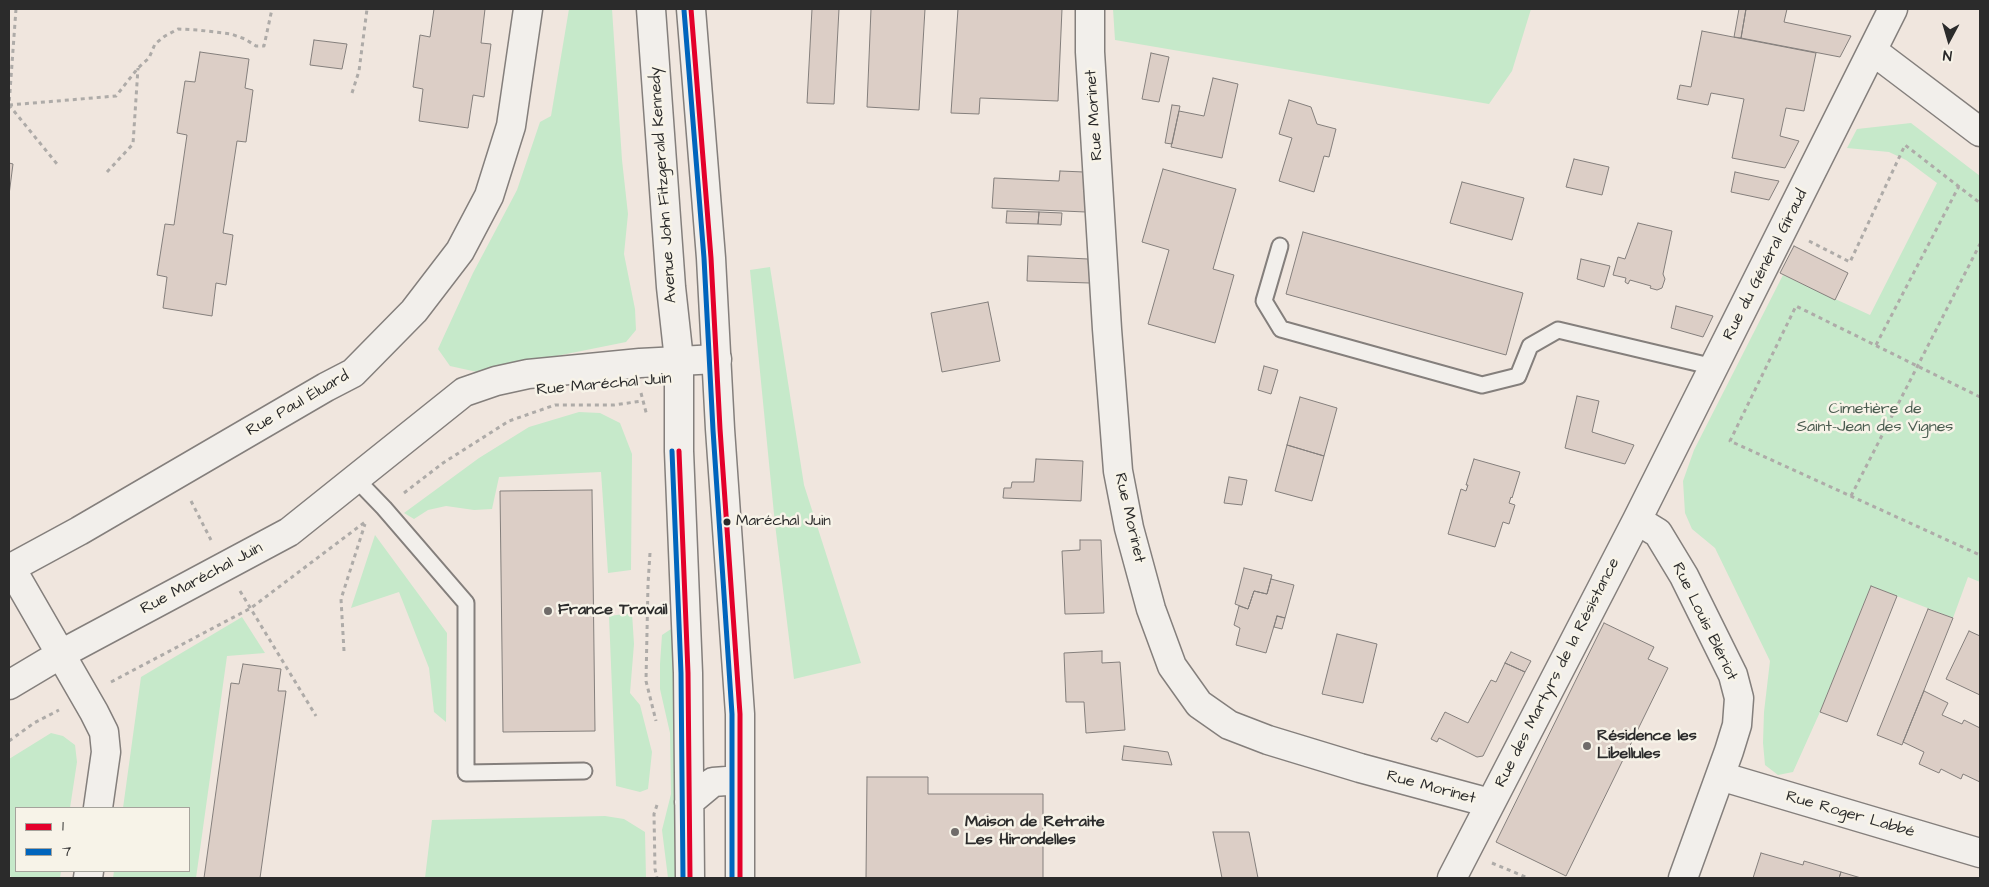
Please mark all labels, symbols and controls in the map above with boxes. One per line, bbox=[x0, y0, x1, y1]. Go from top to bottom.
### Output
north arrow bbox=[1924, 15, 1974, 65]
text: N bbox=[1942, 45, 1953, 65]
street label: Avenue John Fitzgerald Kennedy bbox=[646, 66, 682, 304]
street label: Rue Morinet bbox=[1082, 69, 1108, 161]
street label: Rue du Général Giraud bbox=[1720, 187, 1812, 343]
street label: Rue Paul Éluard bbox=[243, 367, 353, 441]
street label: Rue Maréchal Juin bbox=[536, 370, 672, 400]
park label: Cimetière de Saint-Jean des Vignes bbox=[1797, 400, 1953, 438]
street label: Rue Morinet bbox=[1109, 471, 1149, 565]
place label: Maréchal Juin bbox=[736, 513, 831, 531]
marker: Maréchal Juin bbox=[722, 517, 732, 527]
street label: Rue Maréchal Juin bbox=[138, 539, 266, 619]
street label: Rue des Martyrs de la Résistance bbox=[1492, 555, 1624, 791]
street label: Rue Louis Blériot bbox=[1667, 560, 1741, 684]
place label: France Travail bbox=[558, 601, 668, 621]
marker: France Travail bbox=[542, 605, 554, 617]
place label: Résidence les Libellules bbox=[1597, 727, 1697, 765]
marker: Résidence les Libellules bbox=[1581, 740, 1593, 752]
street label: Rue Morinet bbox=[1384, 767, 1478, 809]
street label: Rue Roger Labbé bbox=[1783, 787, 1917, 843]
legend bbox=[15, 807, 190, 872]
place label: Maison de Retraite Les Hirondelles bbox=[965, 813, 1105, 851]
text: 1 bbox=[62, 816, 64, 837]
marker: Maison de Retraite Les Hirondelles bbox=[949, 826, 961, 838]
text: 7 bbox=[62, 841, 71, 862]

